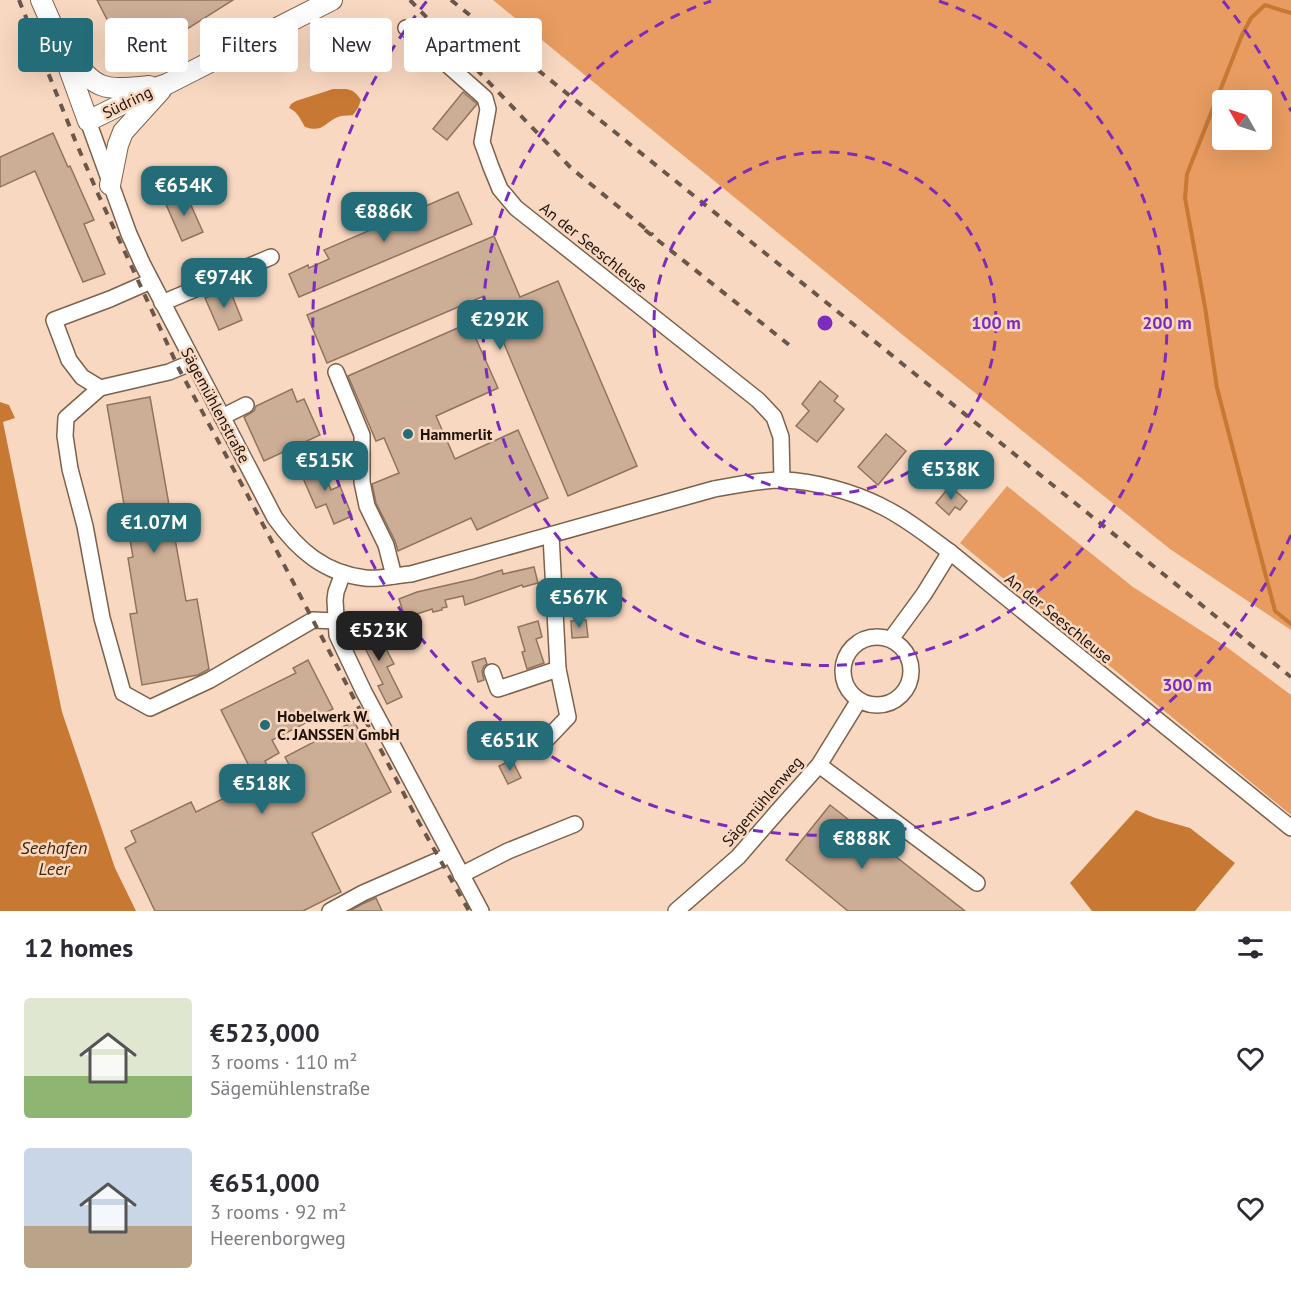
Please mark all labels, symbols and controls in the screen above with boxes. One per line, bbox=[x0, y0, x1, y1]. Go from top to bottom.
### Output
chip: Buy bbox=[18, 18, 93, 72]
chip: Rent bbox=[105, 18, 188, 72]
chip: Filters bbox=[200, 18, 298, 72]
chip: New bbox=[310, 18, 392, 72]
chip: Apartment bbox=[404, 18, 542, 72]
street label: Südring bbox=[99, 81, 155, 123]
north arrow bbox=[1212, 90, 1272, 150]
map controls bbox=[1212, 90, 1272, 150]
pin: €654K bbox=[142, 166, 226, 217]
text: €654K bbox=[155, 172, 213, 198]
pin: €886K bbox=[342, 192, 426, 243]
text: €886K bbox=[355, 198, 413, 224]
street label: An der Seeschleuse bbox=[536, 198, 652, 296]
pin: €974K bbox=[182, 258, 266, 309]
text: €974K bbox=[195, 264, 253, 290]
pin: €292K bbox=[458, 300, 542, 351]
text: €292K bbox=[471, 306, 529, 332]
text: 100 m bbox=[971, 311, 1021, 334]
text: 200 m bbox=[1142, 311, 1192, 334]
centre of rings bbox=[815, 313, 835, 333]
street label: Sägemühlenstraße bbox=[177, 344, 255, 466]
place label: Hammerlit bbox=[420, 424, 493, 444]
marker: Hammerlit bbox=[401, 427, 415, 441]
pin: €515K bbox=[283, 441, 367, 492]
text: €515K bbox=[296, 447, 354, 473]
pin: €538K bbox=[909, 450, 993, 501]
text: €538K bbox=[922, 456, 980, 482]
pin: €1.07M bbox=[105, 503, 203, 554]
text: €1.07M bbox=[121, 509, 187, 535]
street label: An der Seeschleuse bbox=[1001, 569, 1117, 667]
pin: €567K bbox=[537, 578, 621, 629]
text: €567K bbox=[550, 584, 608, 610]
pin: €523K bbox=[337, 611, 421, 662]
text: €523K bbox=[350, 617, 408, 643]
text: 300 m bbox=[1162, 673, 1212, 696]
place label: Hobelwerk W. C. JANSSEN GmbH bbox=[277, 706, 400, 744]
marker: Hobelwerk W. C. JANSSEN GmbH bbox=[258, 718, 272, 732]
pin: €651K bbox=[468, 721, 552, 772]
text: €651K bbox=[481, 727, 539, 753]
street label: Sägemühlenweg bbox=[717, 752, 807, 850]
pin: €518K bbox=[220, 764, 304, 815]
text: €518K bbox=[233, 770, 291, 796]
pin: €888K bbox=[820, 819, 904, 870]
text: €888K bbox=[833, 825, 891, 851]
water label: Seehafen Leer bbox=[21, 836, 87, 880]
text: 12 homes bbox=[24, 931, 133, 964]
icon: filters bbox=[1234, 931, 1267, 964]
text: €523,000 bbox=[210, 1016, 320, 1049]
icon: home bbox=[72, 1022, 144, 1094]
icon: heart bbox=[1234, 1042, 1267, 1075]
text: 3 rooms · 110 m² bbox=[210, 1049, 357, 1075]
text: Sägemühlenstraße bbox=[210, 1075, 370, 1101]
text: €651,000 bbox=[210, 1166, 320, 1199]
icon: home bbox=[72, 1172, 144, 1244]
icon: heart bbox=[1234, 1192, 1267, 1225]
text: 3 rooms · 92 m² bbox=[210, 1199, 346, 1225]
text: Heerenborgweg bbox=[210, 1225, 346, 1251]

